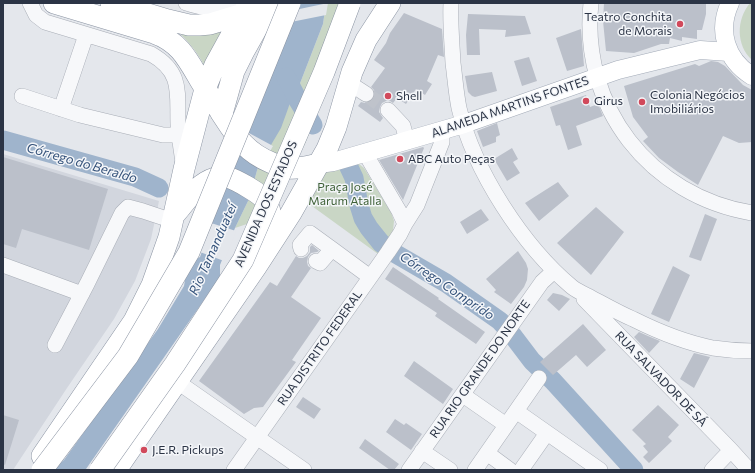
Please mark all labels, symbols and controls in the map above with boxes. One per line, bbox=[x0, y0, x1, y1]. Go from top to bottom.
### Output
place label: Teatro Conchita de Morais bbox=[584, 10, 672, 38]
marker: Teatro Conchita de Morais bbox=[675, 19, 685, 29]
street label: ALAMEDA MARTINS FONTES bbox=[429, 73, 591, 141]
place label: Colonia Negócios Imobiliários bbox=[650, 88, 745, 116]
place label: Shell bbox=[396, 89, 422, 103]
marker: Shell bbox=[383, 91, 393, 101]
place label: Girus bbox=[594, 94, 623, 108]
marker: Girus bbox=[581, 96, 591, 106]
marker: Colonia Negócios Imobiliários bbox=[637, 97, 647, 107]
street label: AVENIDA DOS ESTADOS bbox=[232, 139, 300, 269]
water label: Córrego do Beraldo bbox=[25, 140, 139, 186]
place label: ABC Auto Peças bbox=[408, 152, 495, 166]
marker: ABC Auto Peças bbox=[395, 154, 405, 164]
park label: Praça José Marum Atalla bbox=[308, 180, 382, 208]
water label: Rio Tamanduateí bbox=[186, 201, 240, 297]
water label: Córrego Comprido bbox=[397, 249, 497, 323]
street label: RUA DISTRITO FEDERAL bbox=[275, 288, 365, 408]
street label: RUA RIO GRANDE DO NORTE bbox=[427, 297, 533, 441]
street label: RUA SALVADOR DE SÁ bbox=[612, 329, 710, 429]
place label: J.E.R. Pickups bbox=[152, 443, 224, 457]
marker: J.E.R. Pickups bbox=[139, 445, 149, 455]

